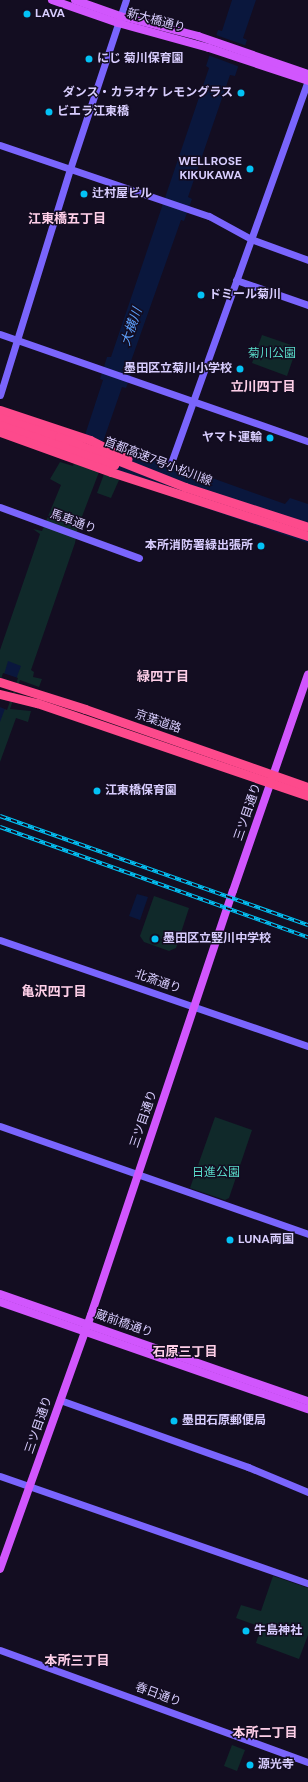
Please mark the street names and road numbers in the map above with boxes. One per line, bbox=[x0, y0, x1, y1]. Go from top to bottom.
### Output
street label: 新大橋通り bbox=[125, 6, 187, 36]
street label: 首都高速7号小松川線 bbox=[102, 435, 214, 489]
street label: 馬車通り bbox=[48, 507, 98, 537]
street label: 京葉道路 bbox=[133, 707, 183, 737]
street label: 三ツ目通り bbox=[231, 781, 265, 843]
street label: 北斎通り bbox=[133, 967, 183, 997]
street label: 三ツ目通り bbox=[127, 1088, 161, 1150]
street label: 蔵前橋通り bbox=[93, 1307, 155, 1341]
street label: 三ツ目通り bbox=[22, 1394, 56, 1456]
street label: 春日通り bbox=[133, 1680, 183, 1710]

